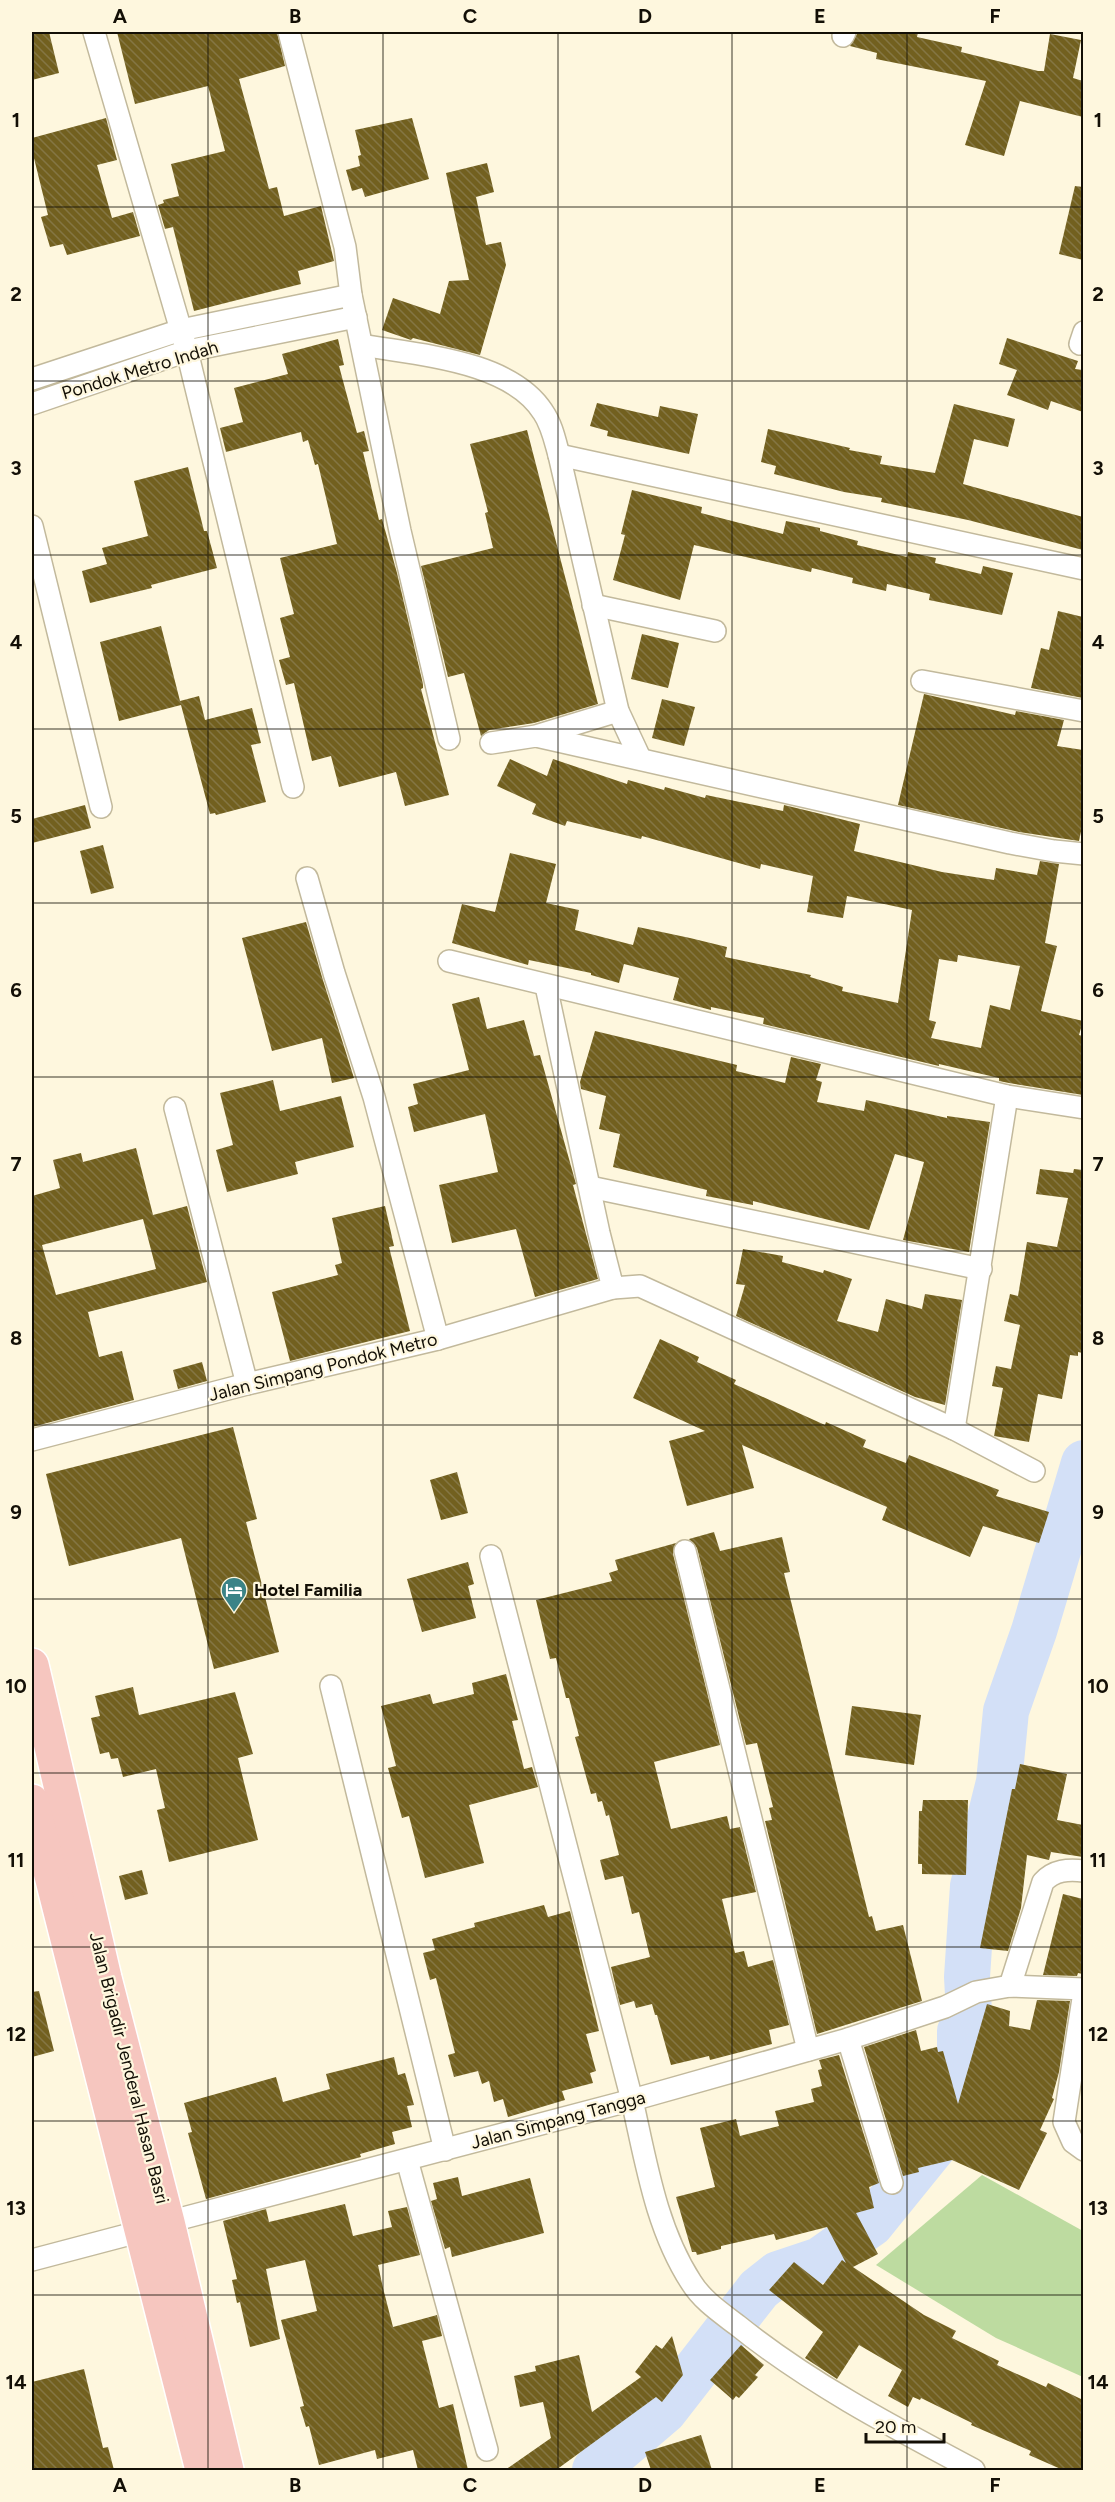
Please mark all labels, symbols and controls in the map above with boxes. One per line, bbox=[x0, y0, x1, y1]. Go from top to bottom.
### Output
text: A bbox=[113, 4, 128, 28]
text: B bbox=[289, 4, 301, 28]
text: C bbox=[463, 4, 477, 28]
text: D bbox=[638, 4, 652, 28]
text: E bbox=[814, 4, 826, 28]
text: F bbox=[989, 4, 1001, 28]
text: 1 bbox=[12, 108, 20, 132]
text: 1 bbox=[1094, 108, 1102, 132]
text: 2 bbox=[10, 282, 22, 306]
text: 2 bbox=[1092, 282, 1104, 306]
street label: Pondok Metro Indah bbox=[59, 336, 221, 404]
text: 3 bbox=[10, 456, 22, 480]
text: 3 bbox=[1092, 456, 1104, 480]
text: 4 bbox=[10, 630, 23, 654]
text: 4 bbox=[1092, 630, 1105, 654]
text: 5 bbox=[10, 804, 22, 828]
text: 5 bbox=[1092, 804, 1104, 828]
text: 6 bbox=[10, 978, 22, 1002]
text: 6 bbox=[1092, 978, 1104, 1002]
text: 7 bbox=[10, 1152, 22, 1176]
text: 7 bbox=[1092, 1152, 1104, 1176]
text: 8 bbox=[10, 1326, 22, 1350]
text: 8 bbox=[1092, 1326, 1104, 1350]
street label: Jalan Simpang Pondok Metro bbox=[206, 1328, 440, 1406]
text: 9 bbox=[10, 1500, 22, 1524]
text: 9 bbox=[1092, 1500, 1104, 1524]
hotel icon: Hotel Familia bbox=[219, 1575, 249, 1613]
place label: Hotel Familia bbox=[254, 1579, 362, 1601]
text: 10 bbox=[5, 1674, 27, 1698]
text: 10 bbox=[1087, 1674, 1109, 1698]
text: 11 bbox=[8, 1848, 24, 1872]
text: 11 bbox=[1090, 1848, 1106, 1872]
street label: Jalan Brigadir Jenderal Hasan Basri bbox=[85, 1930, 173, 2206]
text: 12 bbox=[6, 2022, 26, 2046]
text: 12 bbox=[1088, 2022, 1108, 2046]
street label: Jalan Simpang Tangga bbox=[468, 2086, 648, 2154]
text: 13 bbox=[6, 2196, 26, 2220]
text: 13 bbox=[1088, 2196, 1108, 2220]
text: 14 bbox=[5, 2370, 27, 2394]
text: 14 bbox=[1087, 2370, 1109, 2394]
scale bar bbox=[866, 2406, 944, 2444]
text: 20 m bbox=[875, 2416, 916, 2438]
text: A bbox=[113, 2473, 128, 2497]
text: B bbox=[289, 2473, 301, 2497]
text: C bbox=[463, 2473, 477, 2497]
text: D bbox=[638, 2473, 652, 2497]
text: E bbox=[814, 2473, 826, 2497]
text: F bbox=[989, 2473, 1001, 2497]

